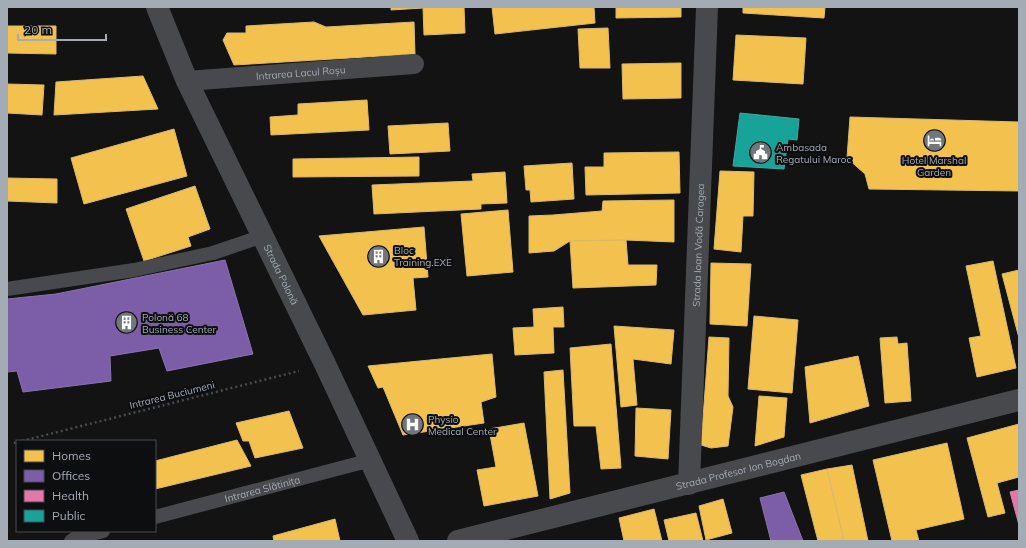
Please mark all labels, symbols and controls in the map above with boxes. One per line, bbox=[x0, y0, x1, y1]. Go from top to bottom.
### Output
scale bar bbox=[18, 16, 106, 42]
text: 20 m bbox=[24, 22, 52, 37]
street label: Intrarea Lacul Roșu bbox=[255, 63, 346, 82]
hotel icon: Hotel Marshal Garden bbox=[921, 127, 947, 153]
public building icon: Ambasada Regatului Maroc bbox=[747, 140, 773, 166]
place label: Ambasada Regatului Maroc bbox=[776, 141, 852, 166]
place label: Hotel Marshal Garden bbox=[902, 154, 966, 179]
street label: Strada Ioan Vodă Caragea bbox=[689, 183, 707, 307]
street label: Strada Polonă bbox=[261, 242, 302, 307]
building icon: Bloc Training.EXE bbox=[365, 243, 391, 269]
place label: Bloc Training.EXE bbox=[394, 244, 452, 269]
building icon: Polonă 68 Business Center bbox=[113, 310, 139, 336]
place label: Polonă 68 Business Center bbox=[142, 311, 216, 336]
street label: Intrarea Buciumeni bbox=[128, 378, 216, 412]
hospital icon: Physio Medical Center bbox=[399, 412, 425, 438]
place label: Physio Medical Center bbox=[428, 413, 497, 438]
legend bbox=[16, 440, 156, 532]
text: Homes bbox=[52, 448, 91, 463]
street label: Strada Profesor Ion Bogdan bbox=[674, 449, 802, 493]
text: Offices bbox=[52, 468, 90, 483]
street label: Intrarea Slătinița bbox=[223, 473, 301, 505]
text: Health bbox=[52, 488, 89, 503]
text: Public bbox=[52, 508, 86, 523]

